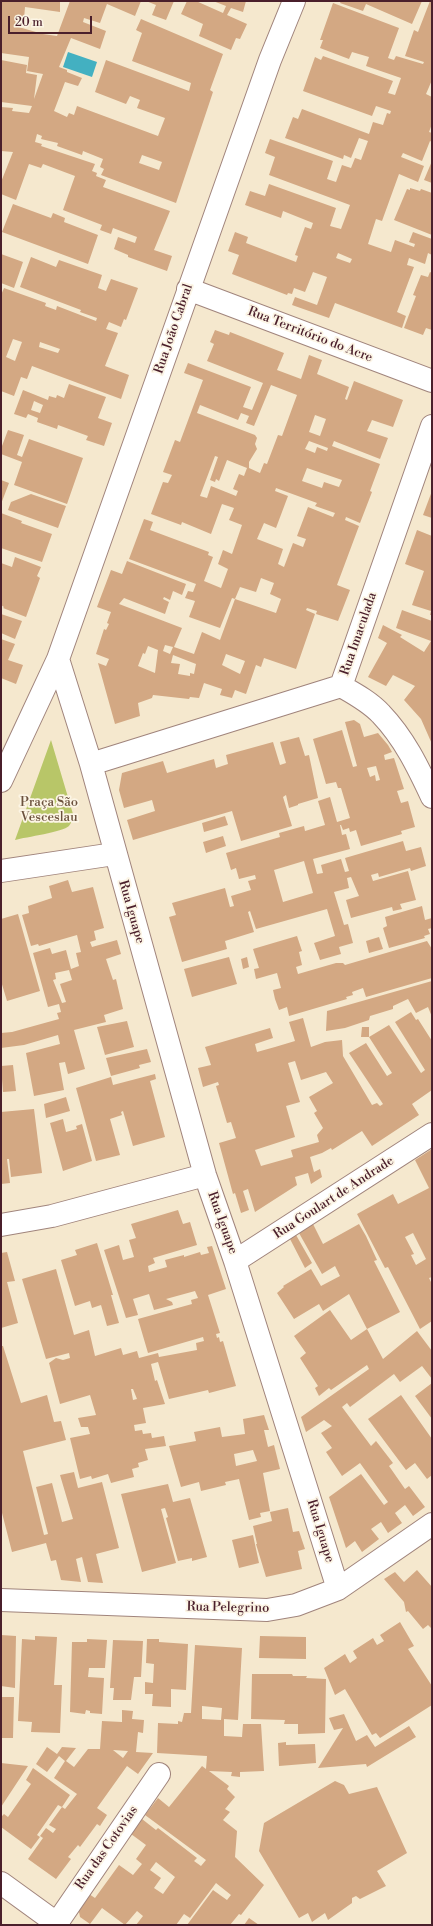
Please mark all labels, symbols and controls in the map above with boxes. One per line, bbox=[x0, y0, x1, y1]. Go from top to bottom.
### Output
scale bar bbox=[10, 8, 94, 34]
text: 20 m bbox=[15, 15, 43, 30]
street label: Rua João Cabral bbox=[151, 282, 197, 376]
street label: Rua Território do Acre bbox=[245, 304, 375, 366]
street label: Rua Imaculada bbox=[337, 590, 381, 678]
park label: Praça São Vesceslau bbox=[20, 795, 78, 826]
street label: Rua Iguape bbox=[114, 878, 148, 946]
street label: Rua Goulart de Andrade bbox=[271, 1153, 397, 1243]
street label: Rua Iguape bbox=[203, 1190, 241, 1256]
street label: Rua Iguape bbox=[303, 1497, 337, 1565]
street label: Rua Pelegrino bbox=[186, 1599, 270, 1617]
street label: Rua das Cotovias bbox=[72, 1803, 142, 1893]

